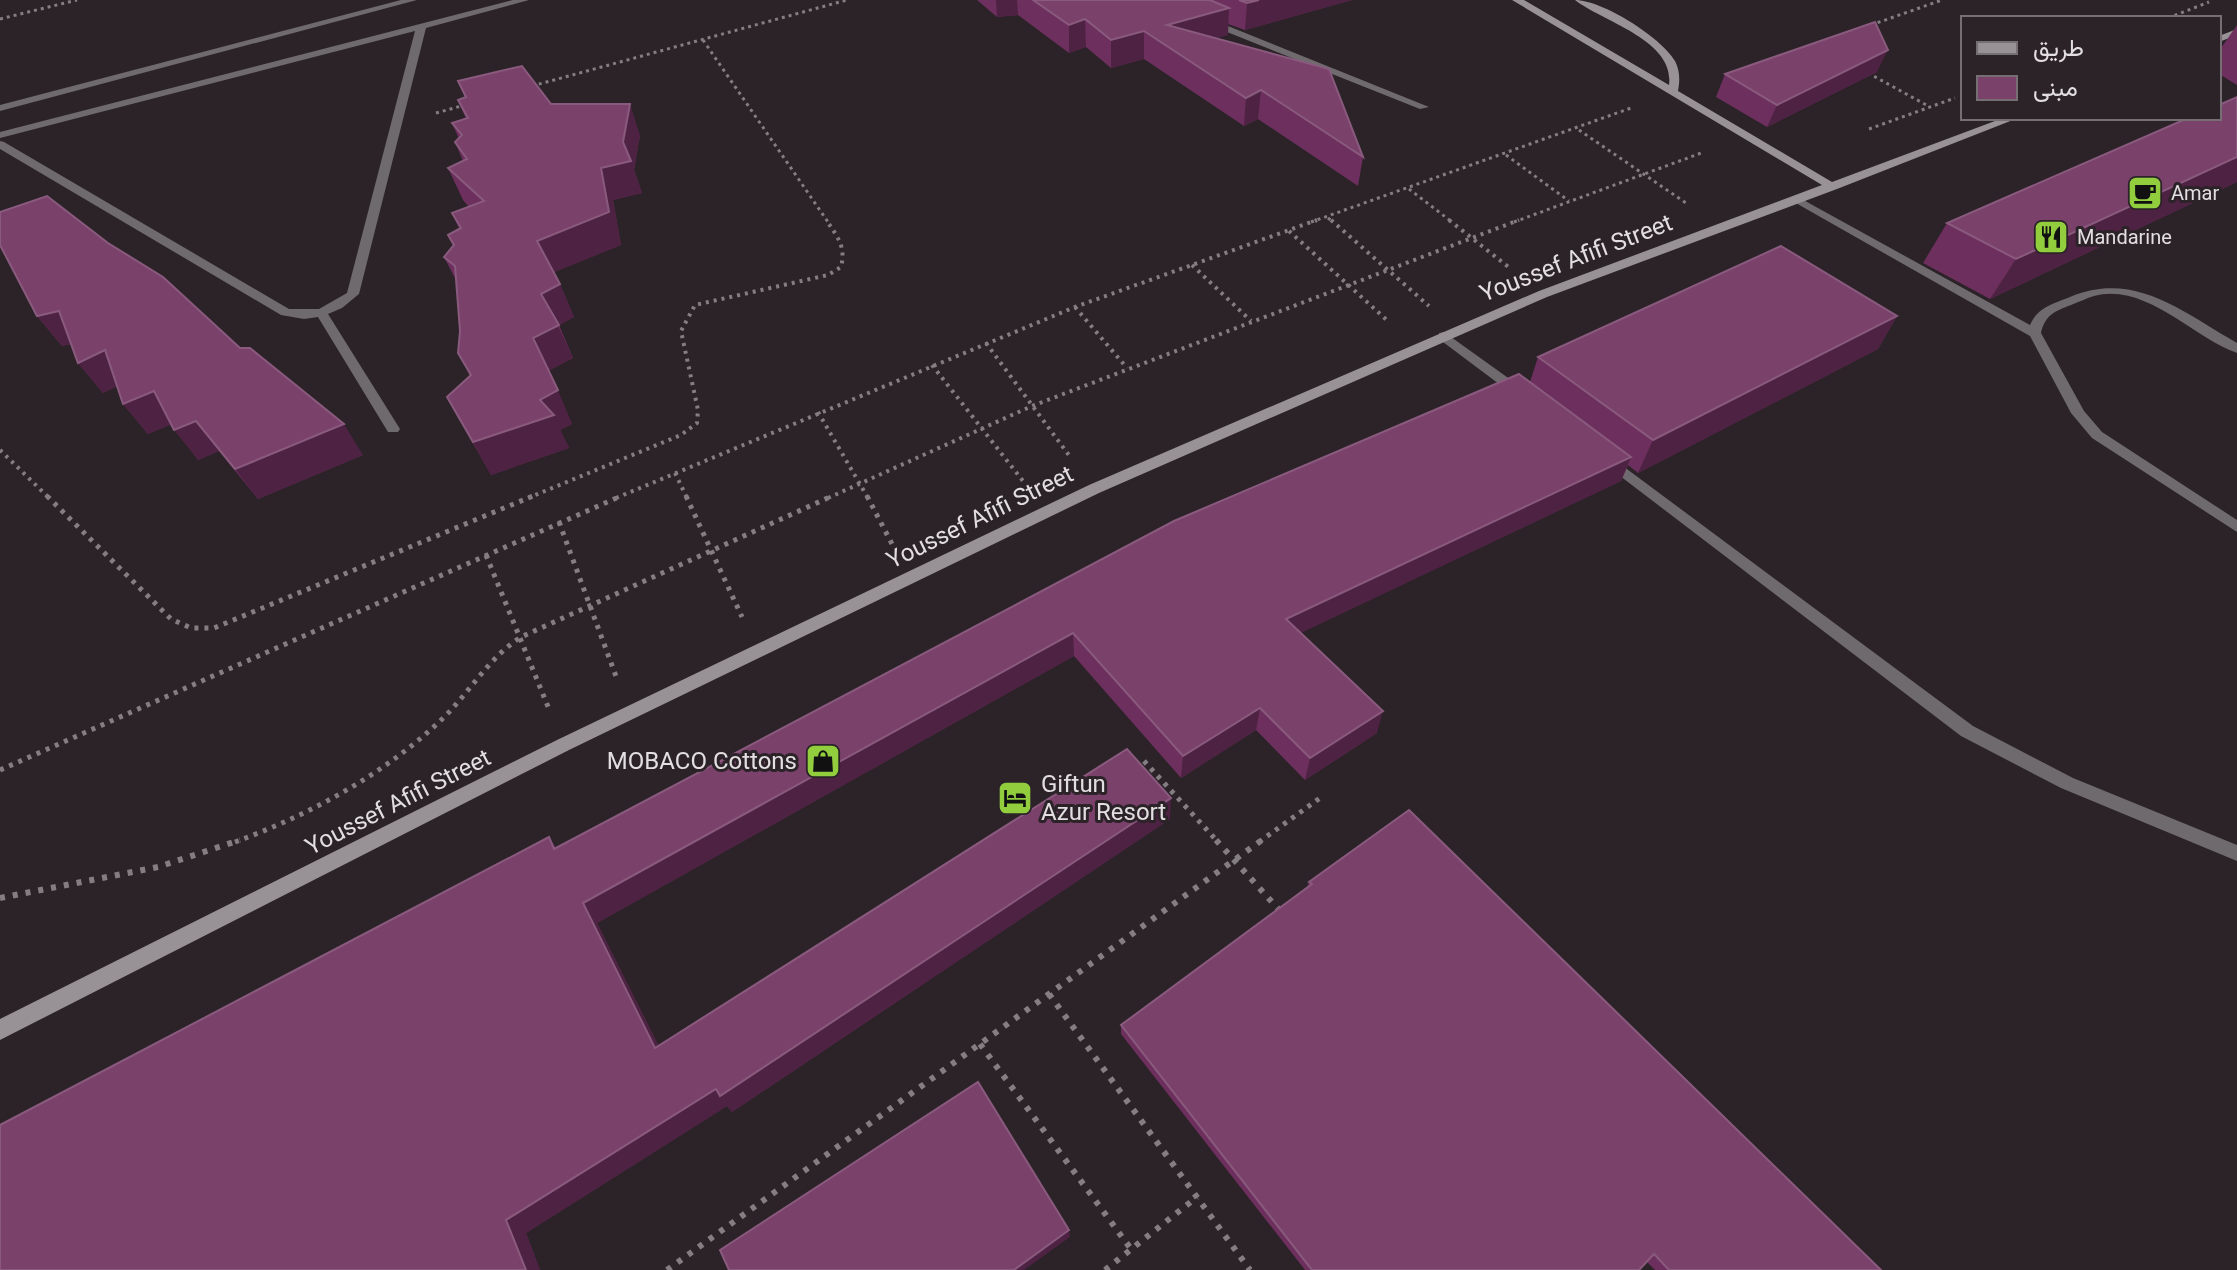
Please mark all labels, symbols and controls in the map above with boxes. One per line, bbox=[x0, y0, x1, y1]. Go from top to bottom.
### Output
legend bbox=[1961, 16, 2221, 120]
text: طريق bbox=[2033, 34, 2084, 63]
text: مبنى bbox=[2033, 74, 2078, 102]
cafe icon: Amar bbox=[2126, 174, 2164, 212]
place label: Amar bbox=[2171, 181, 2219, 205]
street label: Youssef Afifi Street bbox=[1476, 208, 1676, 308]
restaurant icon: Mandarine bbox=[2032, 218, 2070, 256]
place label: Mandarine bbox=[2077, 225, 2172, 249]
street label: Youssef Afifi Street bbox=[882, 460, 1078, 574]
shop icon: MOBACO Cottons bbox=[804, 742, 842, 780]
street label: Youssef Afifi Street bbox=[301, 743, 495, 861]
place label: MOBACO Cottons bbox=[607, 747, 797, 775]
place label: Giftun Azur Resort bbox=[1041, 770, 1166, 826]
hotel icon: Giftun Azur Resort bbox=[996, 779, 1034, 817]

